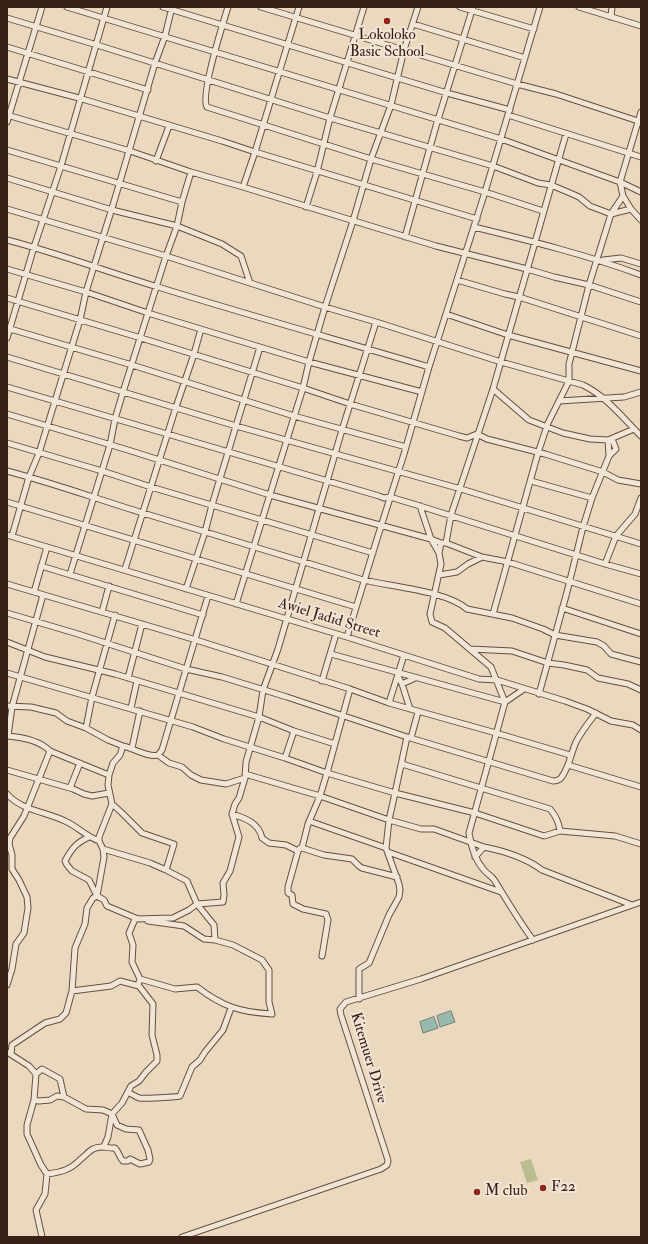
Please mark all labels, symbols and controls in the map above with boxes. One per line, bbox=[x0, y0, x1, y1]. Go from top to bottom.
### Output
marker: Lokoloko Basic School bbox=[382, 16, 392, 26]
place label: Lokoloko Basic School bbox=[350, 27, 424, 62]
street label: Awiel Jadid Street bbox=[276, 595, 382, 643]
street label: Kitemuer Drive bbox=[346, 1010, 390, 1106]
place label: F22 bbox=[551, 1179, 576, 1197]
place label: M club bbox=[485, 1183, 528, 1201]
marker: F22 bbox=[538, 1183, 548, 1193]
marker: M club bbox=[472, 1187, 482, 1197]

